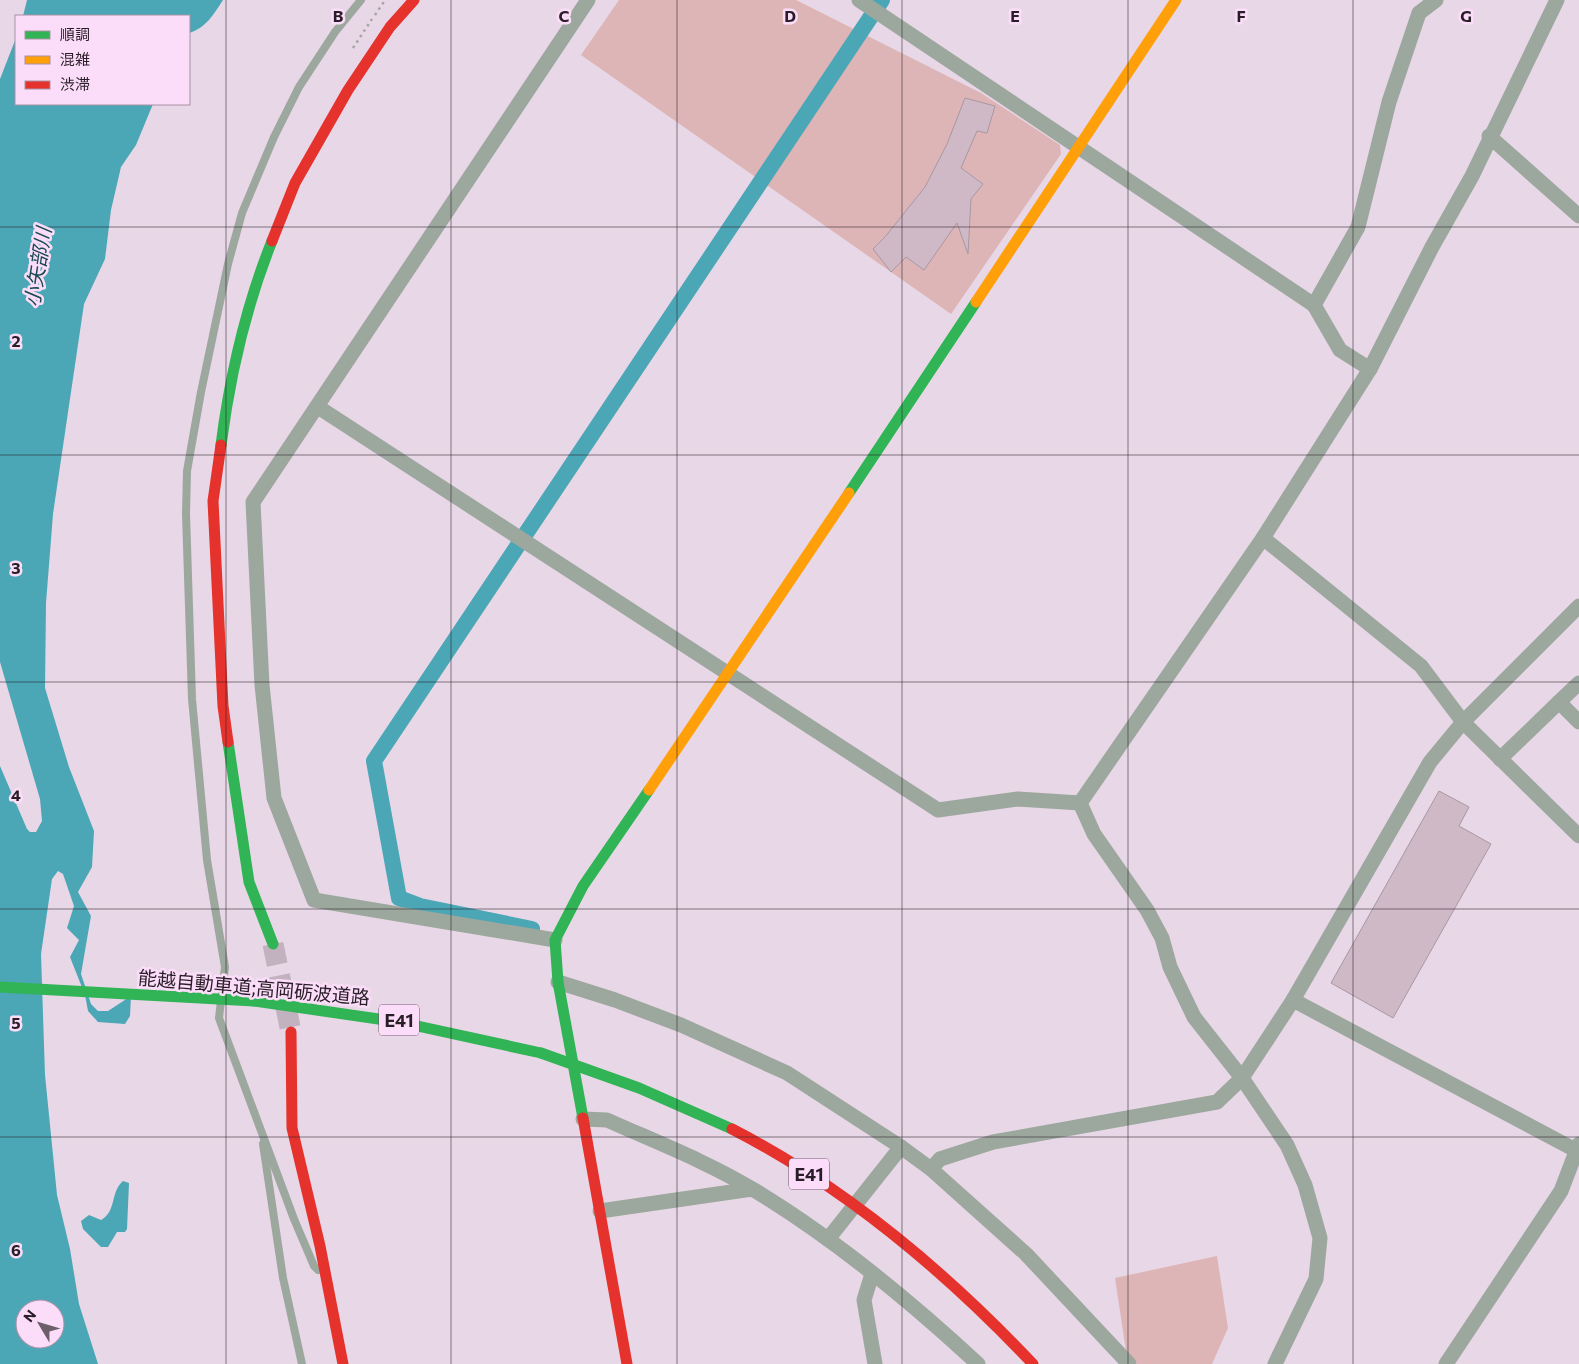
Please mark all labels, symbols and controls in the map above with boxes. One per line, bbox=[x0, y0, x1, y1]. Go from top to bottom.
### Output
text: B bbox=[333, 6, 344, 25]
text: C bbox=[559, 6, 570, 25]
text: D bbox=[784, 6, 796, 25]
text: E bbox=[1010, 6, 1020, 25]
text: F bbox=[1236, 6, 1246, 25]
text: G bbox=[1460, 6, 1472, 25]
legend bbox=[15, 15, 190, 105]
text: 順調 bbox=[60, 25, 90, 43]
text: 混雑 bbox=[60, 50, 90, 68]
text: 渋滞 bbox=[60, 75, 90, 93]
water label: 小矢部川 bbox=[19, 224, 55, 308]
text: 2 bbox=[11, 331, 21, 350]
text: 3 bbox=[11, 558, 21, 577]
text: 4 bbox=[11, 785, 21, 804]
street label: 能越自動車道;高岡砺波道路 bbox=[137, 965, 371, 1009]
road number: E41 bbox=[379, 1004, 419, 1036]
text: 5 bbox=[11, 1013, 21, 1032]
road number: E41 bbox=[789, 1158, 829, 1190]
text: 6 bbox=[11, 1240, 21, 1259]
north arrow bbox=[15, 1299, 65, 1349]
text: N bbox=[19, 1306, 39, 1325]

